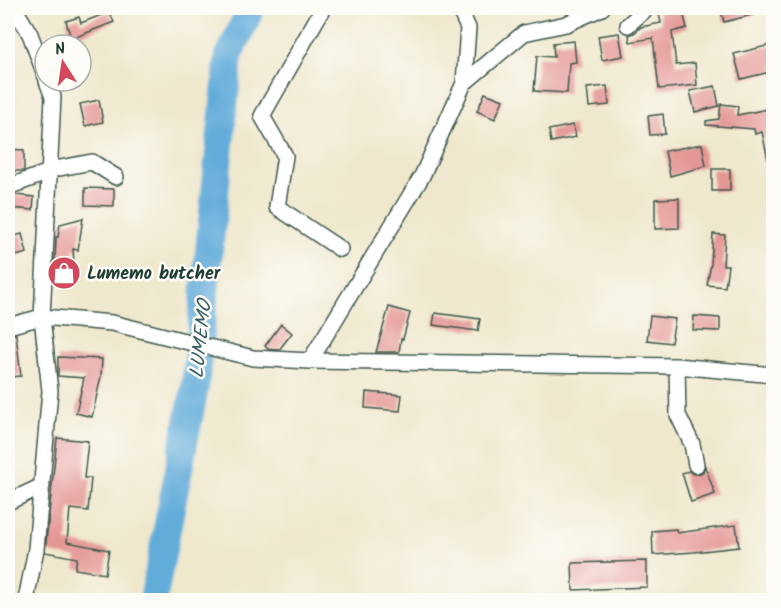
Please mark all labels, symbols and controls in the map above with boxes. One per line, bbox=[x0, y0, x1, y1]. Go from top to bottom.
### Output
north arrow bbox=[33, 33, 93, 93]
text: N bbox=[53, 37, 68, 63]
shop icon: Lumemo butcher bbox=[46, 255, 82, 291]
place label: Lumemo butcher bbox=[87, 260, 222, 289]
water label: LUMEMO bbox=[182, 296, 222, 380]

